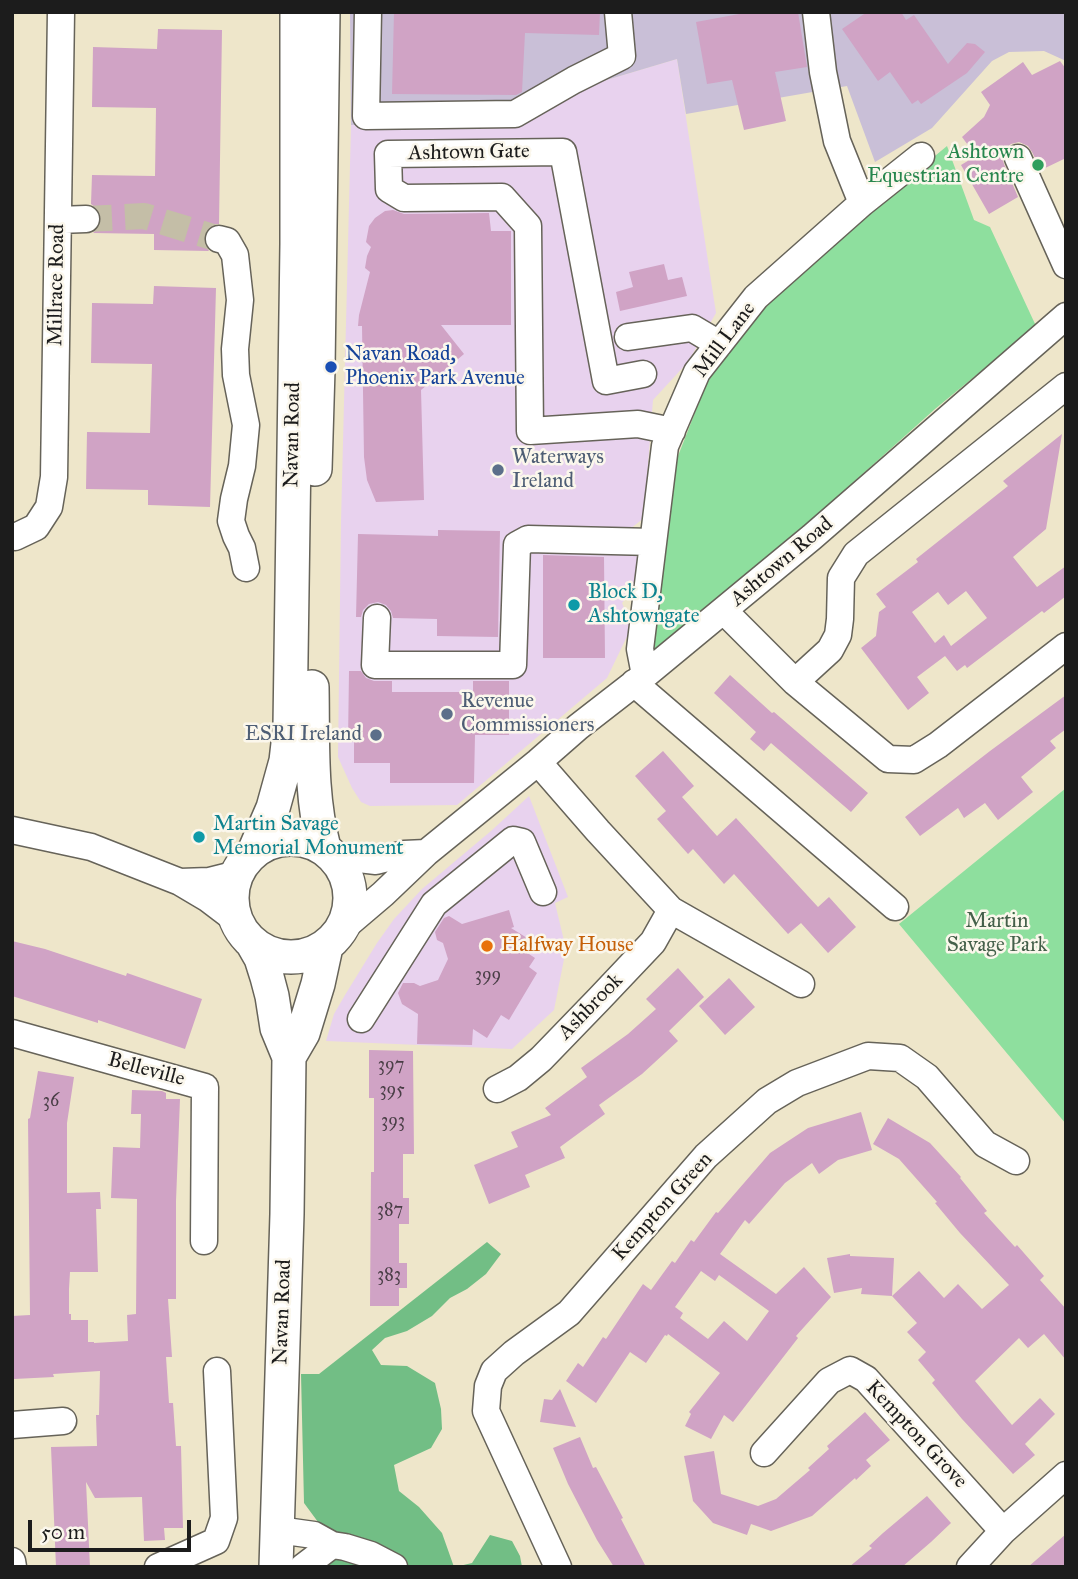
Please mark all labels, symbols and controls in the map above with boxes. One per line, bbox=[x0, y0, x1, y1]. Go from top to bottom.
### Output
street label: Ashtown Gate bbox=[408, 139, 530, 167]
place label: Ashtown Equestrian Centre bbox=[867, 140, 1024, 190]
marker: Ashtown Equestrian Centre bbox=[1030, 157, 1046, 173]
street label: Millrace Road bbox=[43, 224, 71, 346]
street label: Mill Lane bbox=[689, 297, 761, 383]
place label: Navan Road, Phoenix Park Avenue bbox=[345, 342, 525, 392]
marker: Navan Road, Phoenix Park Avenue bbox=[323, 359, 339, 375]
street label: Navan Road bbox=[279, 382, 307, 488]
place label: Waterways Ireland bbox=[512, 445, 604, 495]
marker: Waterways Ireland bbox=[490, 462, 506, 478]
street label: Ashtown Road bbox=[726, 512, 838, 612]
place label: Block D, Ashtowngate bbox=[588, 580, 699, 630]
marker: Block D, Ashtowngate bbox=[566, 597, 582, 613]
place label: Revenue Commissioners bbox=[461, 689, 594, 739]
marker: Revenue Commissioners bbox=[439, 706, 455, 722]
place label: ESRI Ireland bbox=[245, 722, 362, 748]
marker: ESRI Ireland bbox=[368, 727, 384, 743]
place label: Martin Savage Memorial Monument bbox=[213, 812, 404, 862]
marker: Martin Savage Memorial Monument bbox=[191, 829, 207, 845]
park label: Martin Savage Park bbox=[947, 909, 1047, 959]
place label: Halfway House bbox=[501, 933, 634, 959]
marker: Halfway House bbox=[479, 938, 495, 954]
house number: 399 bbox=[475, 965, 501, 987]
street label: Ashbrook bbox=[553, 969, 629, 1045]
street label: Belleville bbox=[105, 1048, 187, 1092]
house number: 397 bbox=[378, 1055, 404, 1077]
house number: 395 bbox=[379, 1080, 405, 1102]
house number: 36 bbox=[43, 1091, 59, 1113]
house number: 393 bbox=[381, 1111, 405, 1133]
street label: Kempton Green bbox=[608, 1147, 718, 1267]
house number: 387 bbox=[377, 1200, 403, 1222]
street label: Navan Road bbox=[269, 1259, 297, 1365]
house number: 383 bbox=[377, 1265, 401, 1287]
street label: Kempton Grove bbox=[860, 1376, 972, 1494]
scale bar bbox=[32, 1506, 194, 1550]
text: 50 m bbox=[41, 1519, 85, 1545]

